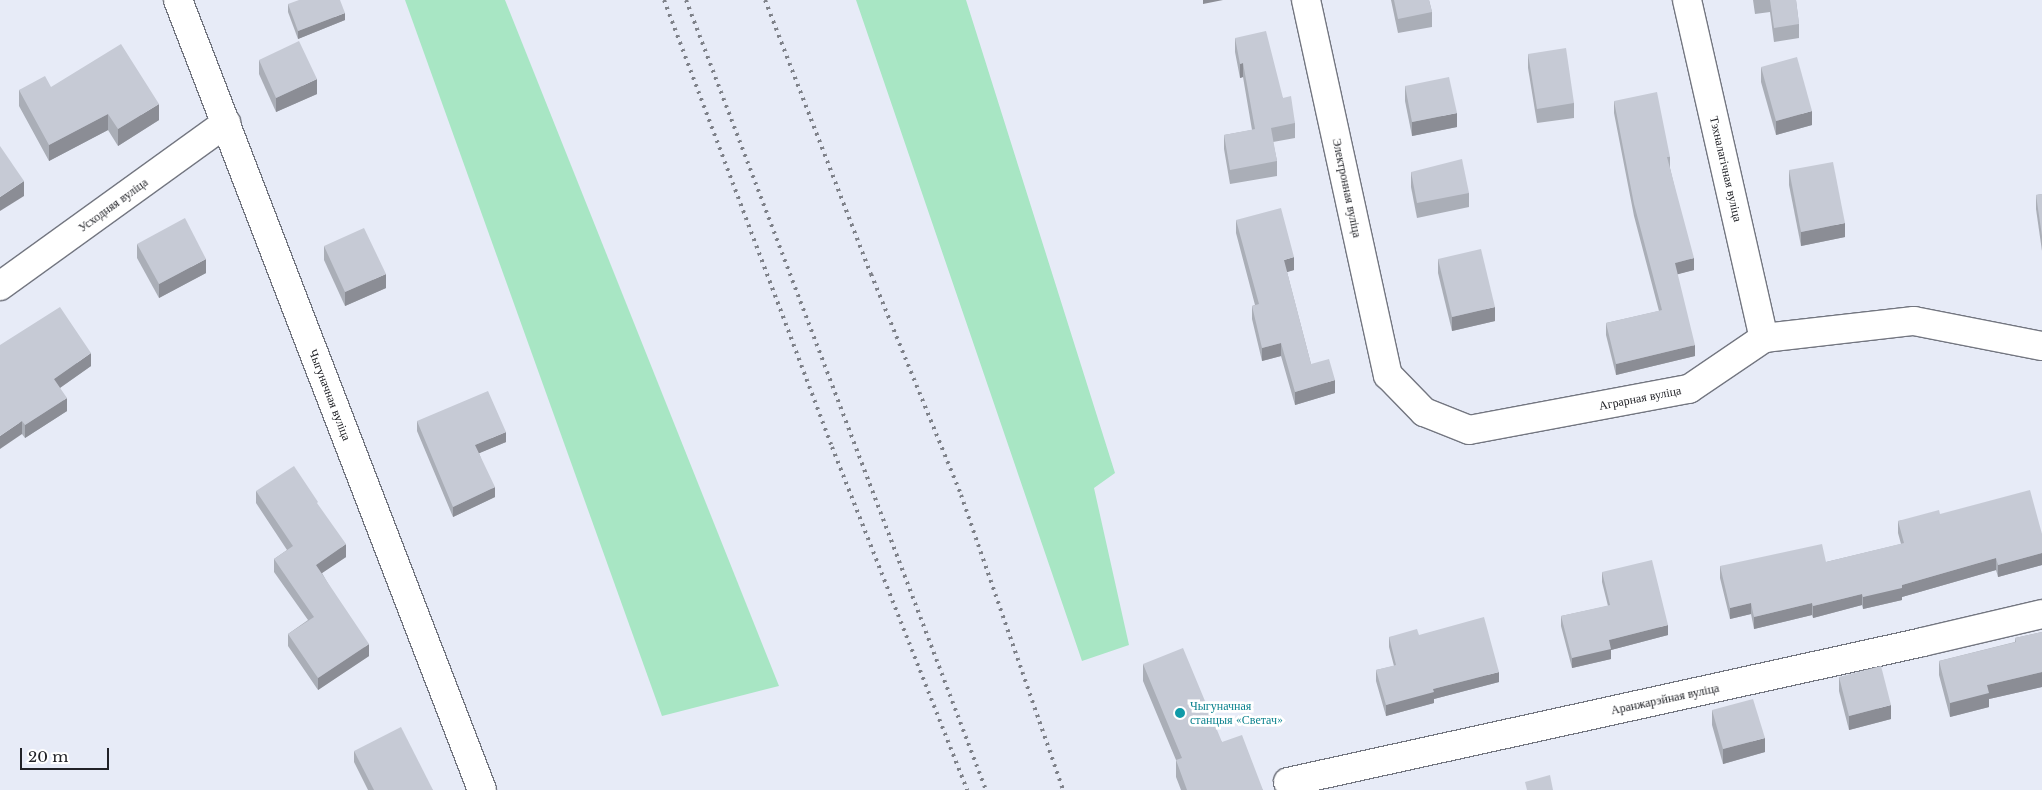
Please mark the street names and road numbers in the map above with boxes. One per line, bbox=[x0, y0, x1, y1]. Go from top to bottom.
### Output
street label: Тэхналагічная вуліца bbox=[1707, 115, 1745, 223]
street label: Электронная вуліца bbox=[1329, 137, 1365, 239]
street label: Усходняя вуліца bbox=[76, 175, 150, 235]
street label: Чыгуначная вуліца bbox=[306, 347, 354, 443]
street label: Аграрная вуліца bbox=[1598, 383, 1682, 413]
street label: Аранжарэйная вуліца bbox=[1610, 680, 1720, 718]

